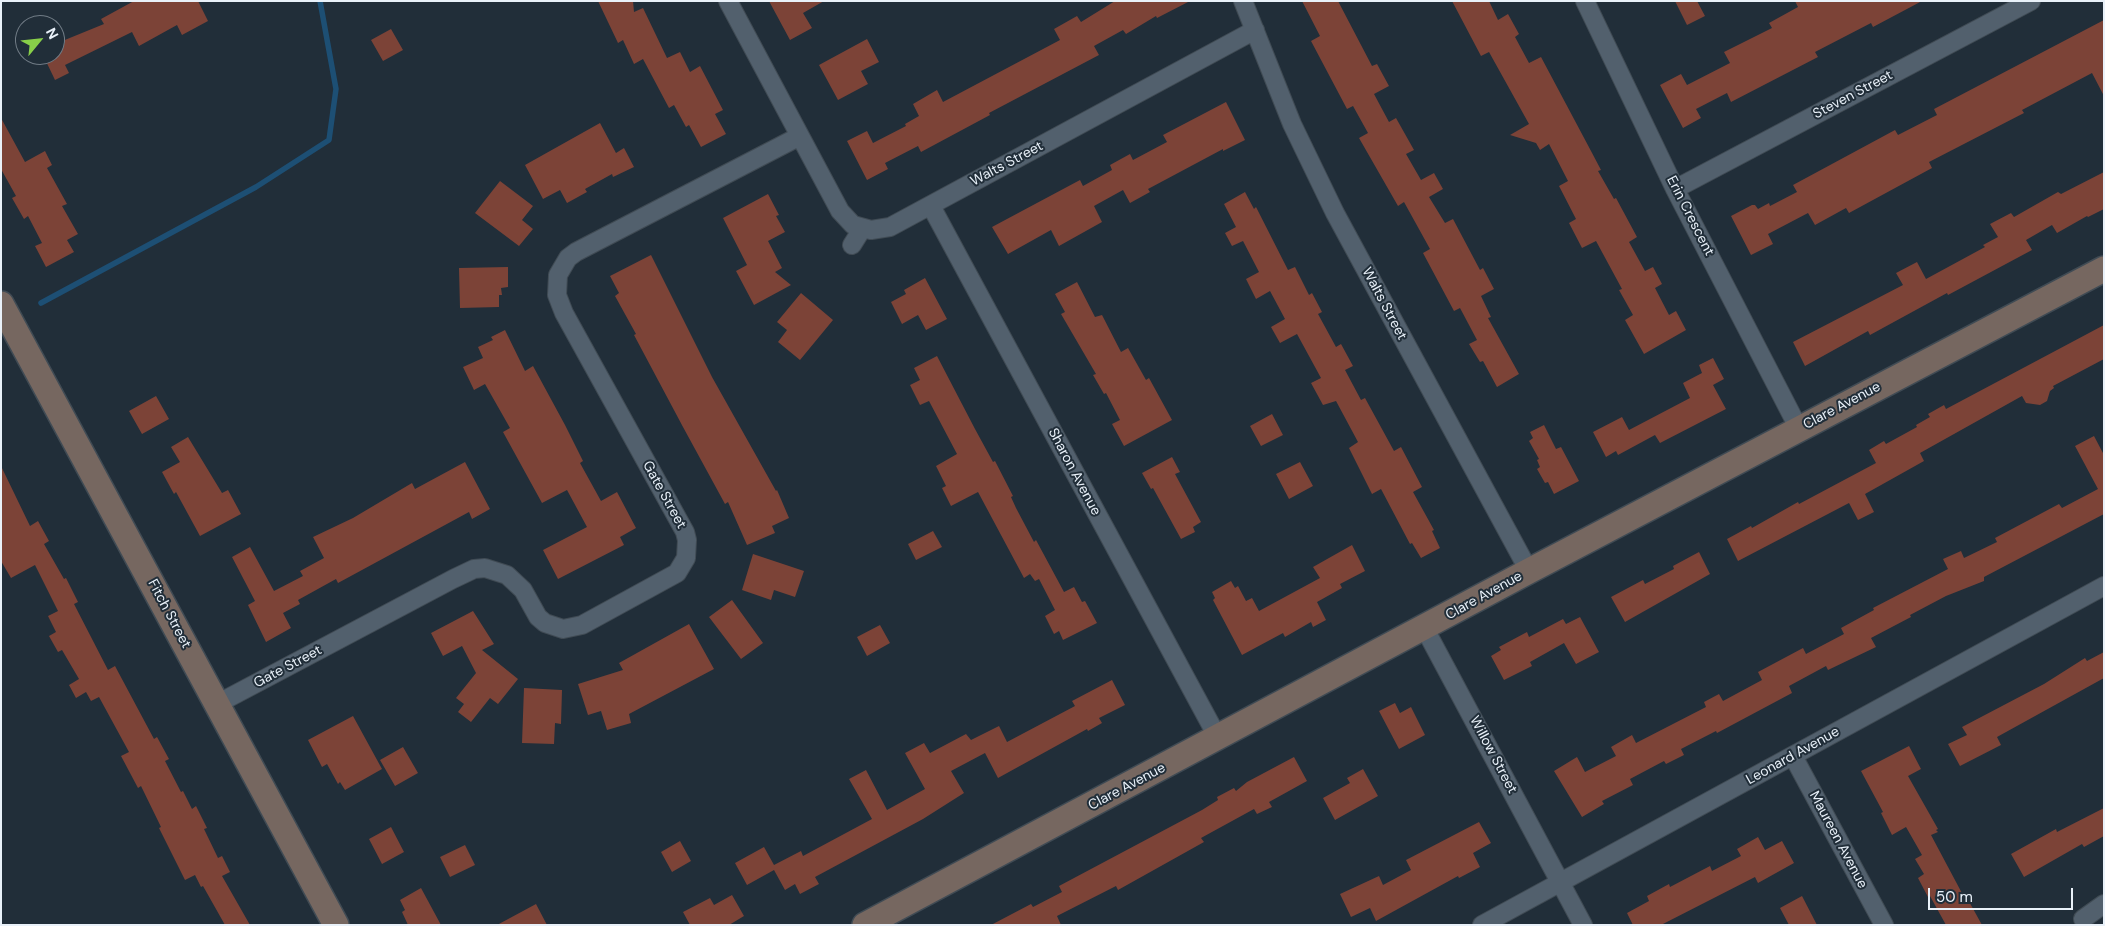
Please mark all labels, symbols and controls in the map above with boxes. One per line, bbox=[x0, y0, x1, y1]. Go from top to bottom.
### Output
north arrow bbox=[15, 15, 65, 65]
text: N bbox=[42, 25, 63, 42]
street label: Steven Street bbox=[1810, 67, 1896, 123]
street label: Walts Street bbox=[968, 138, 1046, 190]
street label: Erin Crescent bbox=[1663, 173, 1717, 259]
street label: Walts Street bbox=[1358, 265, 1410, 343]
street label: Clare Avenue bbox=[1801, 379, 1883, 433]
street label: Sharon Avenue bbox=[1044, 426, 1104, 518]
street label: Gate Street bbox=[639, 458, 689, 532]
street label: Clare Avenue bbox=[1443, 568, 1525, 624]
street label: Fitch Street bbox=[144, 577, 194, 651]
street label: Gate Street bbox=[251, 642, 325, 692]
street label: Willow Street bbox=[1466, 713, 1520, 797]
street label: Leonard Avenue bbox=[1743, 723, 1843, 789]
street label: Clare Avenue bbox=[1086, 760, 1168, 814]
street label: Maureen Avenue bbox=[1805, 789, 1871, 891]
scale bar bbox=[1930, 878, 2075, 910]
text: 50 m bbox=[1936, 887, 1973, 907]

